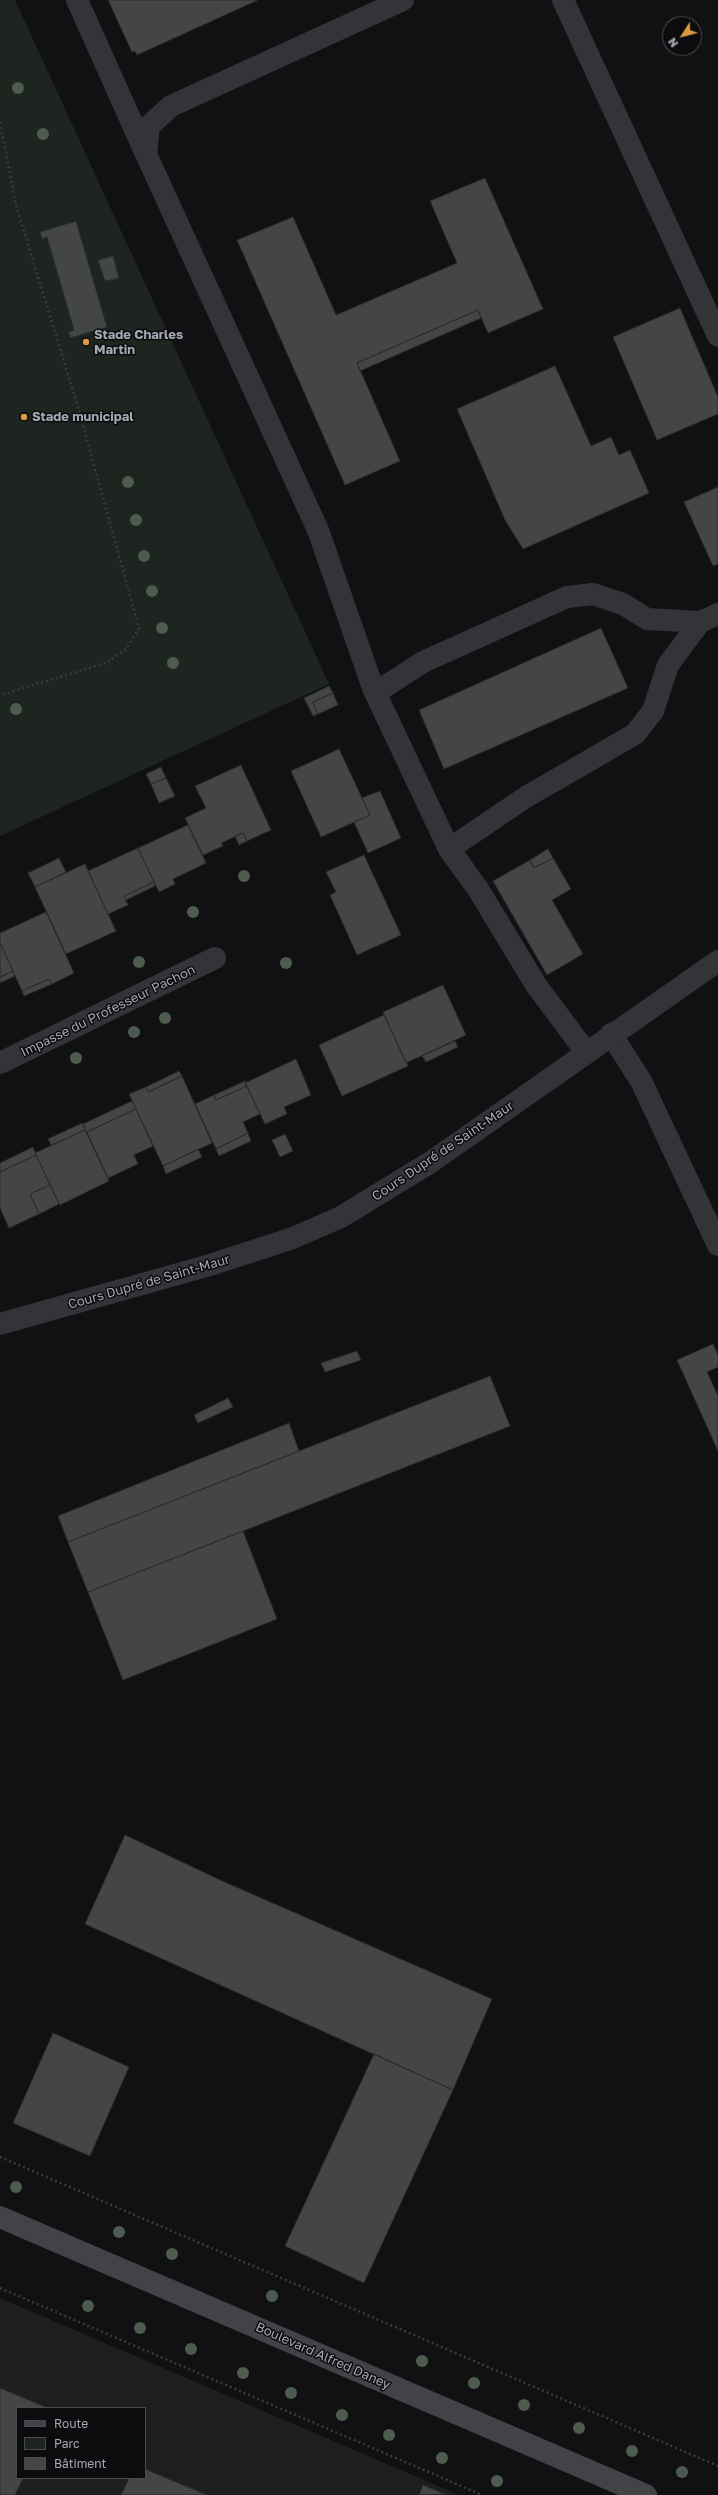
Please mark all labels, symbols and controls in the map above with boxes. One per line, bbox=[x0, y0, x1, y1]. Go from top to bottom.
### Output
north arrow bbox=[662, 16, 702, 56]
text: N bbox=[665, 36, 680, 50]
place label: Stade Charles Martin bbox=[94, 327, 183, 358]
marker: Stade Charles Martin bbox=[81, 337, 91, 347]
place label: Stade municipal bbox=[32, 409, 134, 425]
marker: Stade municipal bbox=[19, 412, 29, 422]
street label: Impasse du Professeur Pachon bbox=[18, 962, 198, 1060]
street label: Cours Dupré de Saint-Maur bbox=[369, 1098, 517, 1204]
street label: Cours Dupré de Saint-Maur bbox=[66, 1251, 232, 1313]
street label: Boulevard Alfred Daney bbox=[253, 2319, 393, 2393]
legend bbox=[16, 2407, 146, 2479]
text: Route bbox=[54, 2416, 88, 2431]
text: Parc bbox=[54, 2436, 80, 2451]
text: Bâtiment bbox=[54, 2456, 106, 2471]

